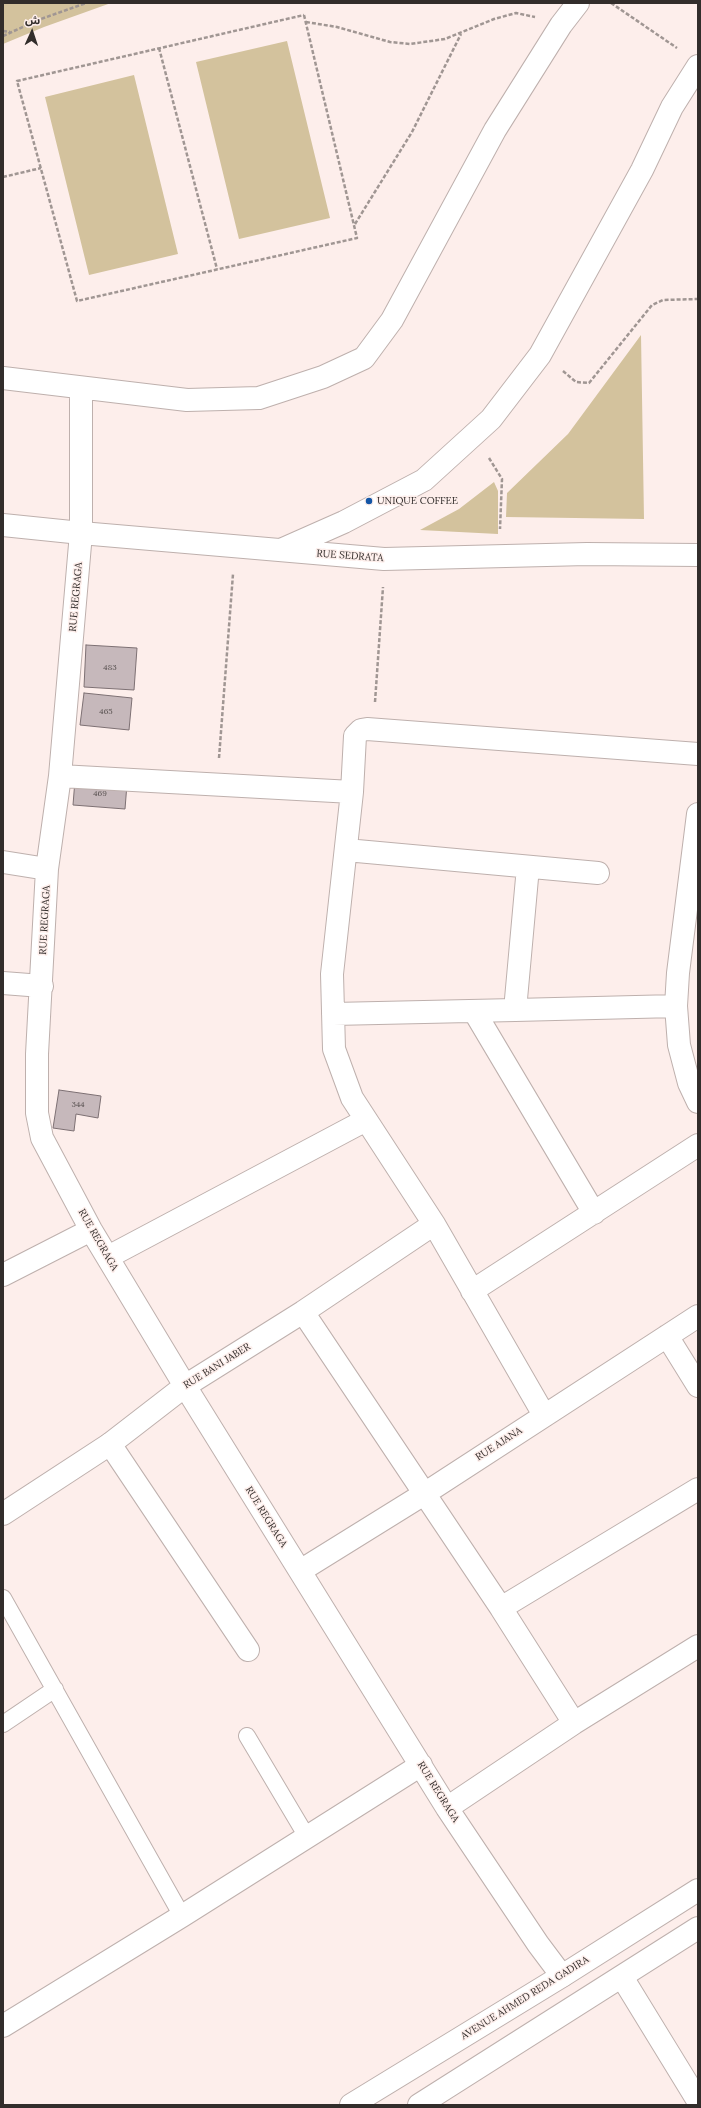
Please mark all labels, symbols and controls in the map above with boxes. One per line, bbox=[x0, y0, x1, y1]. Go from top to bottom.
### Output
north arrow bbox=[12, 12, 52, 52]
text: ش bbox=[25, 13, 41, 27]
place label: UNIQUE COFFEE bbox=[377, 495, 458, 507]
marker: UNIQUE COFFEE bbox=[364, 496, 374, 506]
street label: RUE SEDRATA bbox=[316, 548, 384, 564]
street label: RUE REGRAGA bbox=[67, 562, 85, 632]
house number: 483 bbox=[103, 663, 117, 673]
house number: 465 bbox=[99, 707, 113, 717]
house number: 469 bbox=[93, 789, 107, 799]
street label: RUE REGRAGA bbox=[37, 885, 53, 955]
house number: 344 bbox=[71, 1100, 85, 1110]
street label: RUE REGRAGA bbox=[75, 1207, 121, 1273]
street label: RUE BANI JABER bbox=[181, 1341, 253, 1391]
street label: RUE AJANA bbox=[474, 1425, 524, 1463]
street label: RUE REGRAGA bbox=[242, 1484, 290, 1550]
street label: RUE REGRAGA bbox=[414, 1759, 462, 1825]
street label: AVENUE AHMED REDA GADIRA bbox=[459, 1954, 591, 2042]

